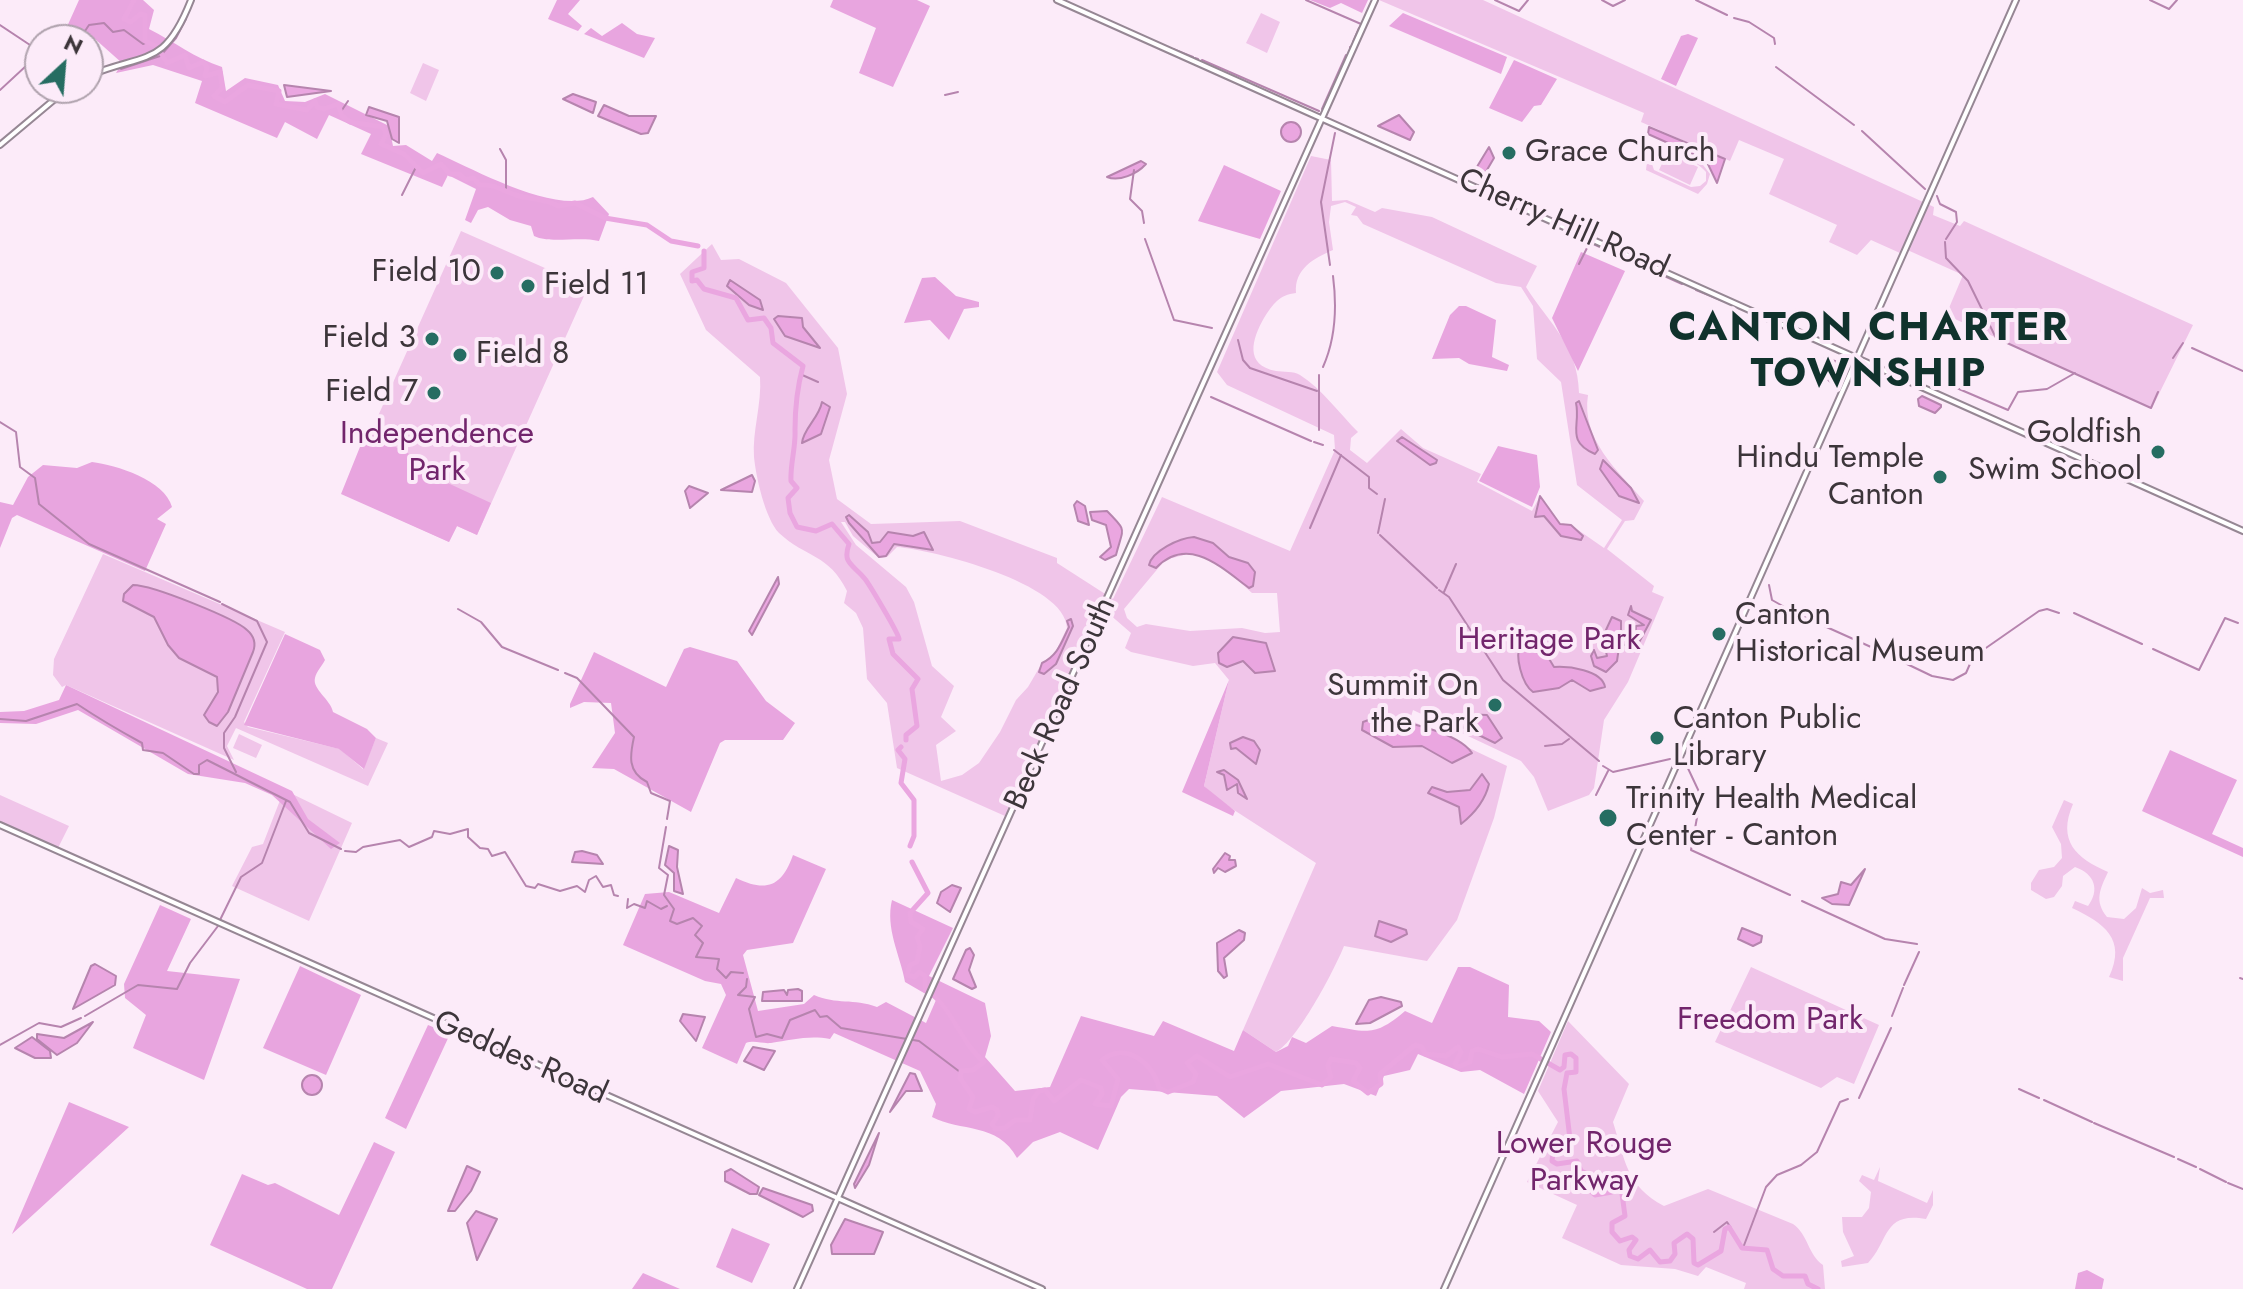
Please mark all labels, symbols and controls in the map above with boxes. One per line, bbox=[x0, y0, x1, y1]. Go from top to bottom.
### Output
north arrow bbox=[24, 24, 104, 104]
text: N bbox=[59, 26, 89, 62]
place label: Grace Church bbox=[1525, 134, 1716, 172]
marker: Grace Church bbox=[1500, 144, 1518, 162]
street label: Cherry Hill Road bbox=[1452, 161, 1674, 289]
place label: Field 10 bbox=[371, 254, 481, 292]
marker: Field 10 bbox=[488, 264, 506, 282]
place label: Field 11 bbox=[544, 267, 649, 305]
marker: Field 11 bbox=[519, 277, 537, 295]
district label: CANTON CHARTER TOWNSHIP bbox=[1669, 306, 2069, 400]
place label: Field 3 bbox=[323, 320, 416, 358]
marker: Field 3 bbox=[423, 330, 441, 348]
place label: Field 8 bbox=[476, 336, 569, 374]
marker: Field 8 bbox=[451, 346, 469, 364]
place label: Field 7 bbox=[325, 374, 418, 412]
marker: Field 7 bbox=[425, 384, 443, 402]
place label: Goldfish Swim School bbox=[1968, 415, 2142, 490]
park label: Independence Park bbox=[340, 416, 534, 491]
place label: Hindu Temple Canton bbox=[1736, 440, 1924, 515]
marker: Goldfish Swim School bbox=[2149, 443, 2167, 461]
marker: Hindu Temple Canton bbox=[1931, 468, 1949, 486]
street label: Beck Road South bbox=[998, 592, 1126, 816]
place label: Canton Historical Museum bbox=[1735, 597, 1985, 672]
park label: Heritage Park bbox=[1457, 622, 1641, 660]
marker: Canton Historical Museum bbox=[1710, 625, 1728, 643]
place label: Summit On the Park bbox=[1327, 668, 1479, 743]
marker: Summit On the Park bbox=[1486, 696, 1504, 714]
place label: Canton Public Library bbox=[1673, 701, 1862, 776]
marker: Canton Public Library bbox=[1648, 729, 1666, 747]
place label: Trinity Health Medical Center - Canton bbox=[1626, 781, 1917, 856]
marker: Trinity Health Medical Center - Canton bbox=[1597, 807, 1619, 829]
park label: Freedom Park bbox=[1677, 1002, 1863, 1040]
street label: Geddes Road bbox=[427, 1004, 613, 1114]
park label: Lower Rouge Parkway bbox=[1496, 1126, 1672, 1201]

